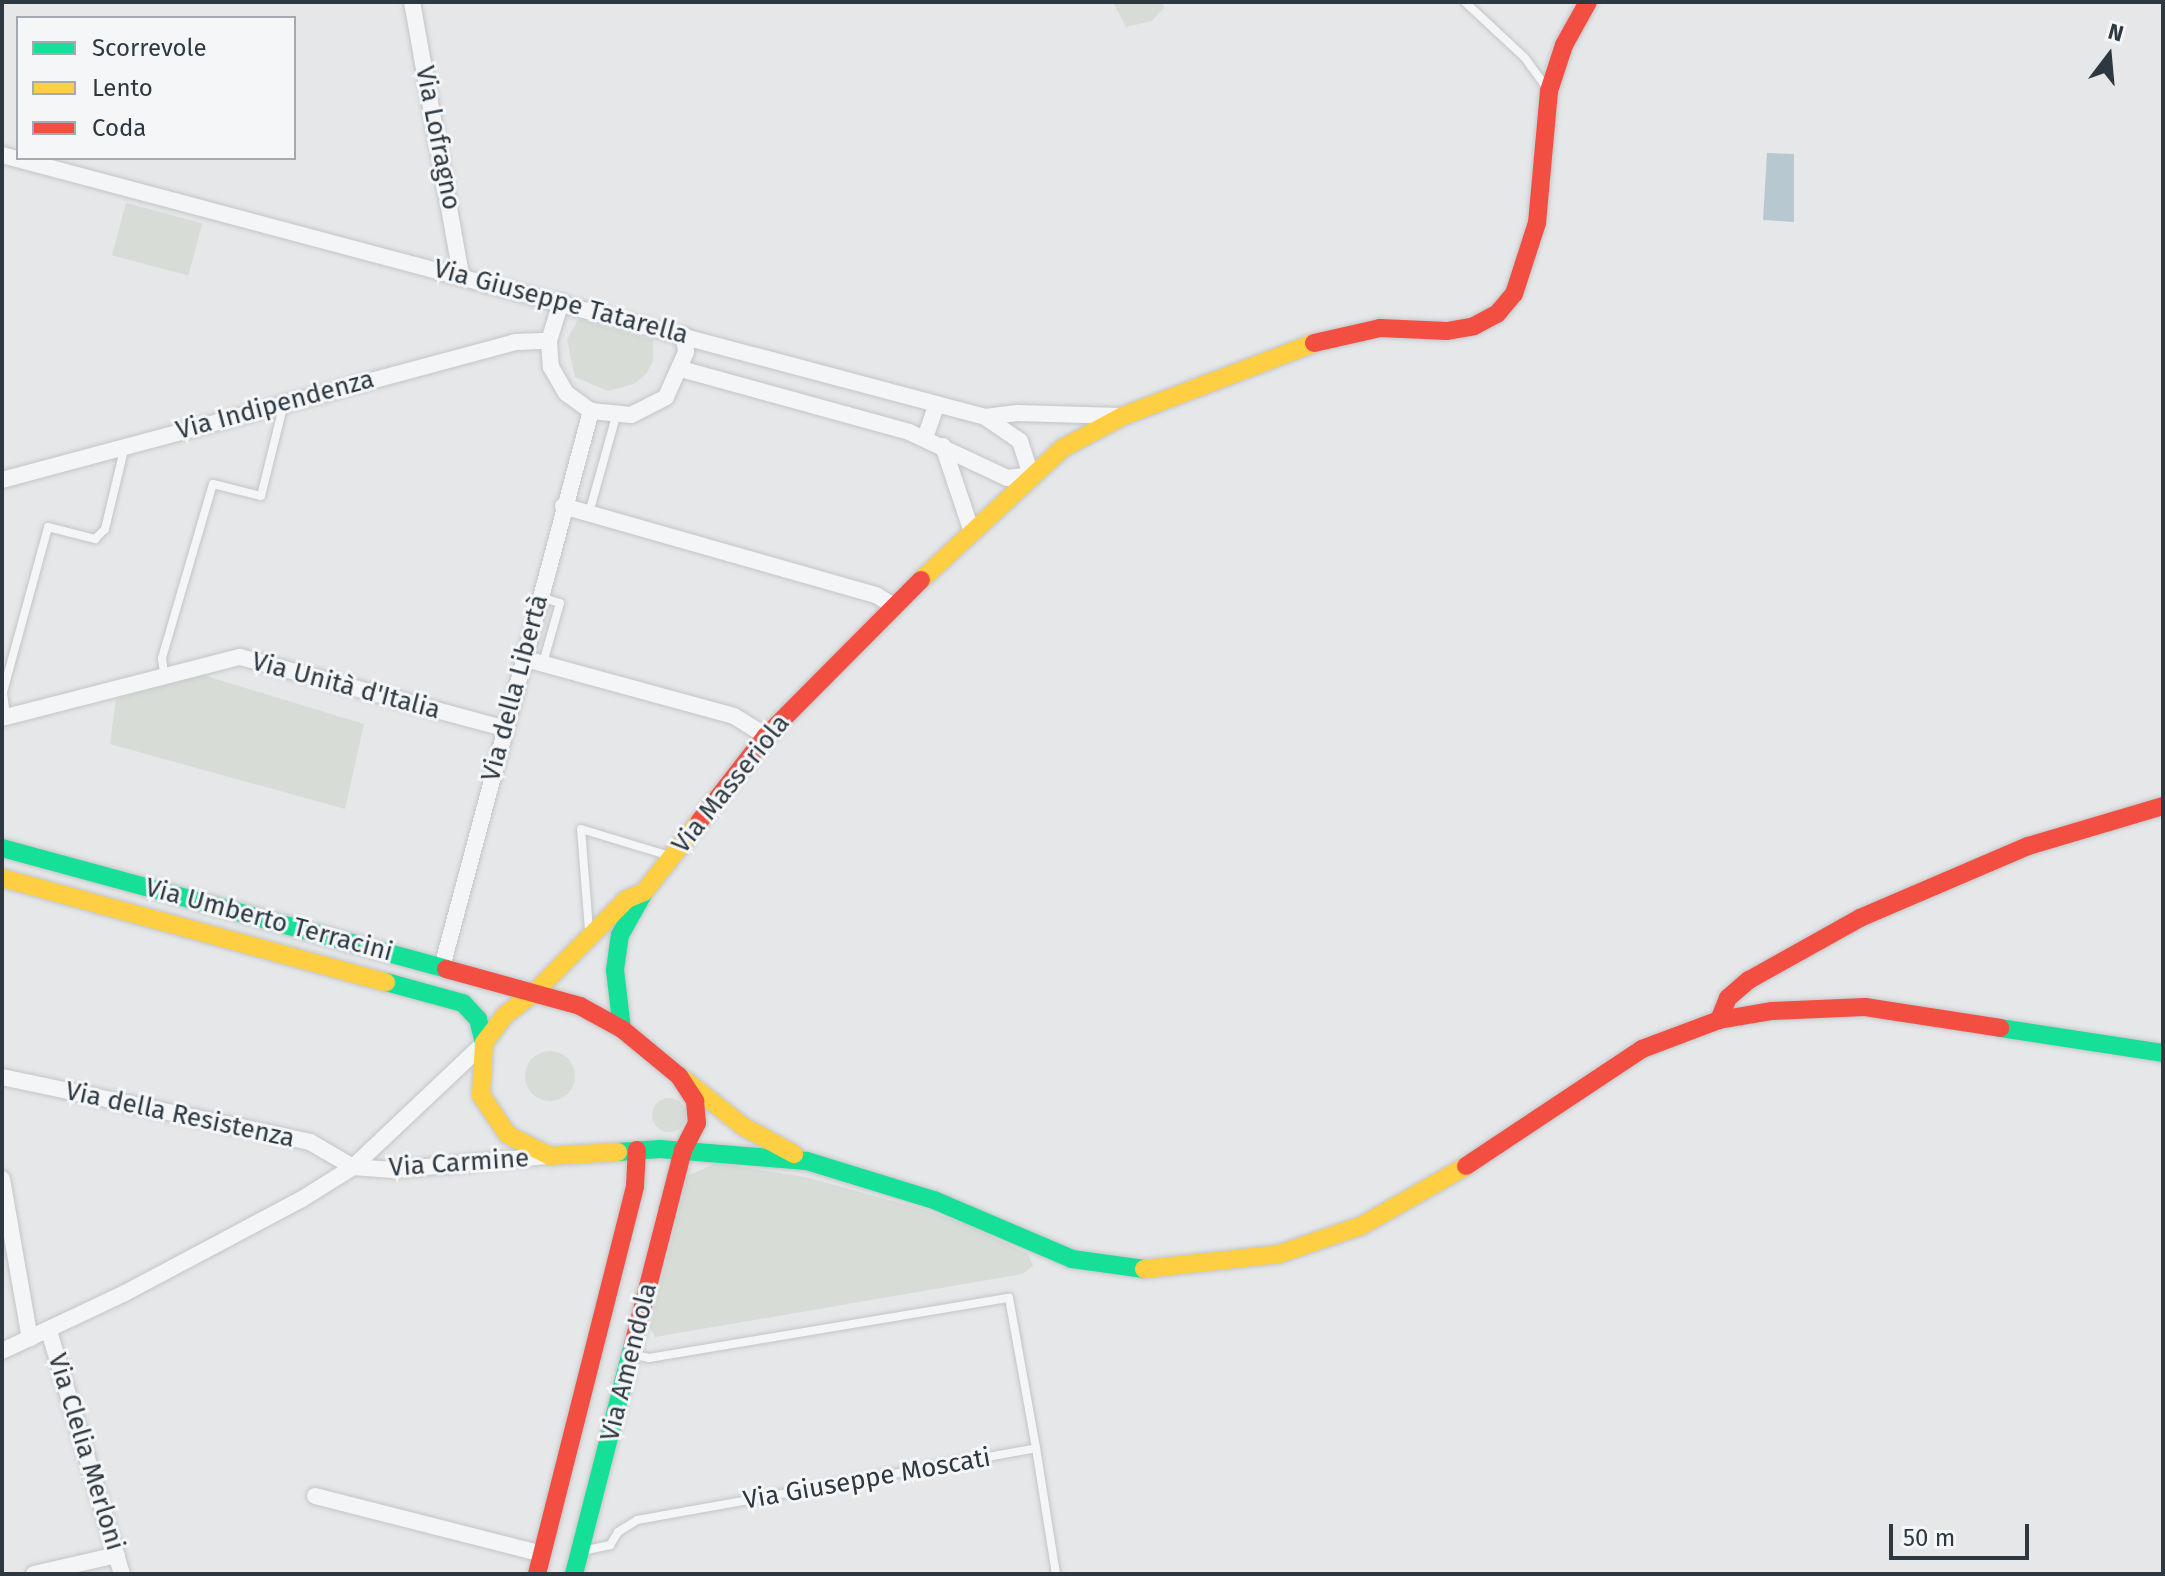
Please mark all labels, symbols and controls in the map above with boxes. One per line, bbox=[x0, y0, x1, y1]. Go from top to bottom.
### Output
legend bbox=[16, 16, 296, 160]
north arrow bbox=[2069, 16, 2149, 96]
text: N bbox=[2105, 17, 2126, 47]
text: Scorrevole bbox=[92, 34, 207, 62]
street label: Via Lofragno bbox=[409, 63, 467, 213]
text: Lento bbox=[92, 74, 153, 102]
text: Coda bbox=[92, 114, 146, 142]
street label: Via Giuseppe Tatarella bbox=[430, 253, 692, 351]
street label: Via Indipendenza bbox=[173, 364, 377, 446]
street label: Via della Libertà bbox=[475, 591, 555, 785]
street label: Via Unità d'Italia bbox=[248, 646, 444, 726]
street label: Via Masseriola bbox=[666, 708, 796, 860]
street label: Via Umberto Terracini bbox=[142, 872, 396, 968]
street label: Via della Resistenza bbox=[63, 1075, 297, 1155]
street label: Via Carmine bbox=[388, 1143, 530, 1183]
street label: Via Amendola bbox=[594, 1280, 664, 1444]
street label: Via Clelia Merloni bbox=[41, 1350, 131, 1554]
street label: Via Giuseppe Moscati bbox=[741, 1442, 993, 1516]
scale bar bbox=[1893, 1508, 2033, 1558]
text: 50 m bbox=[1903, 1524, 1955, 1552]

